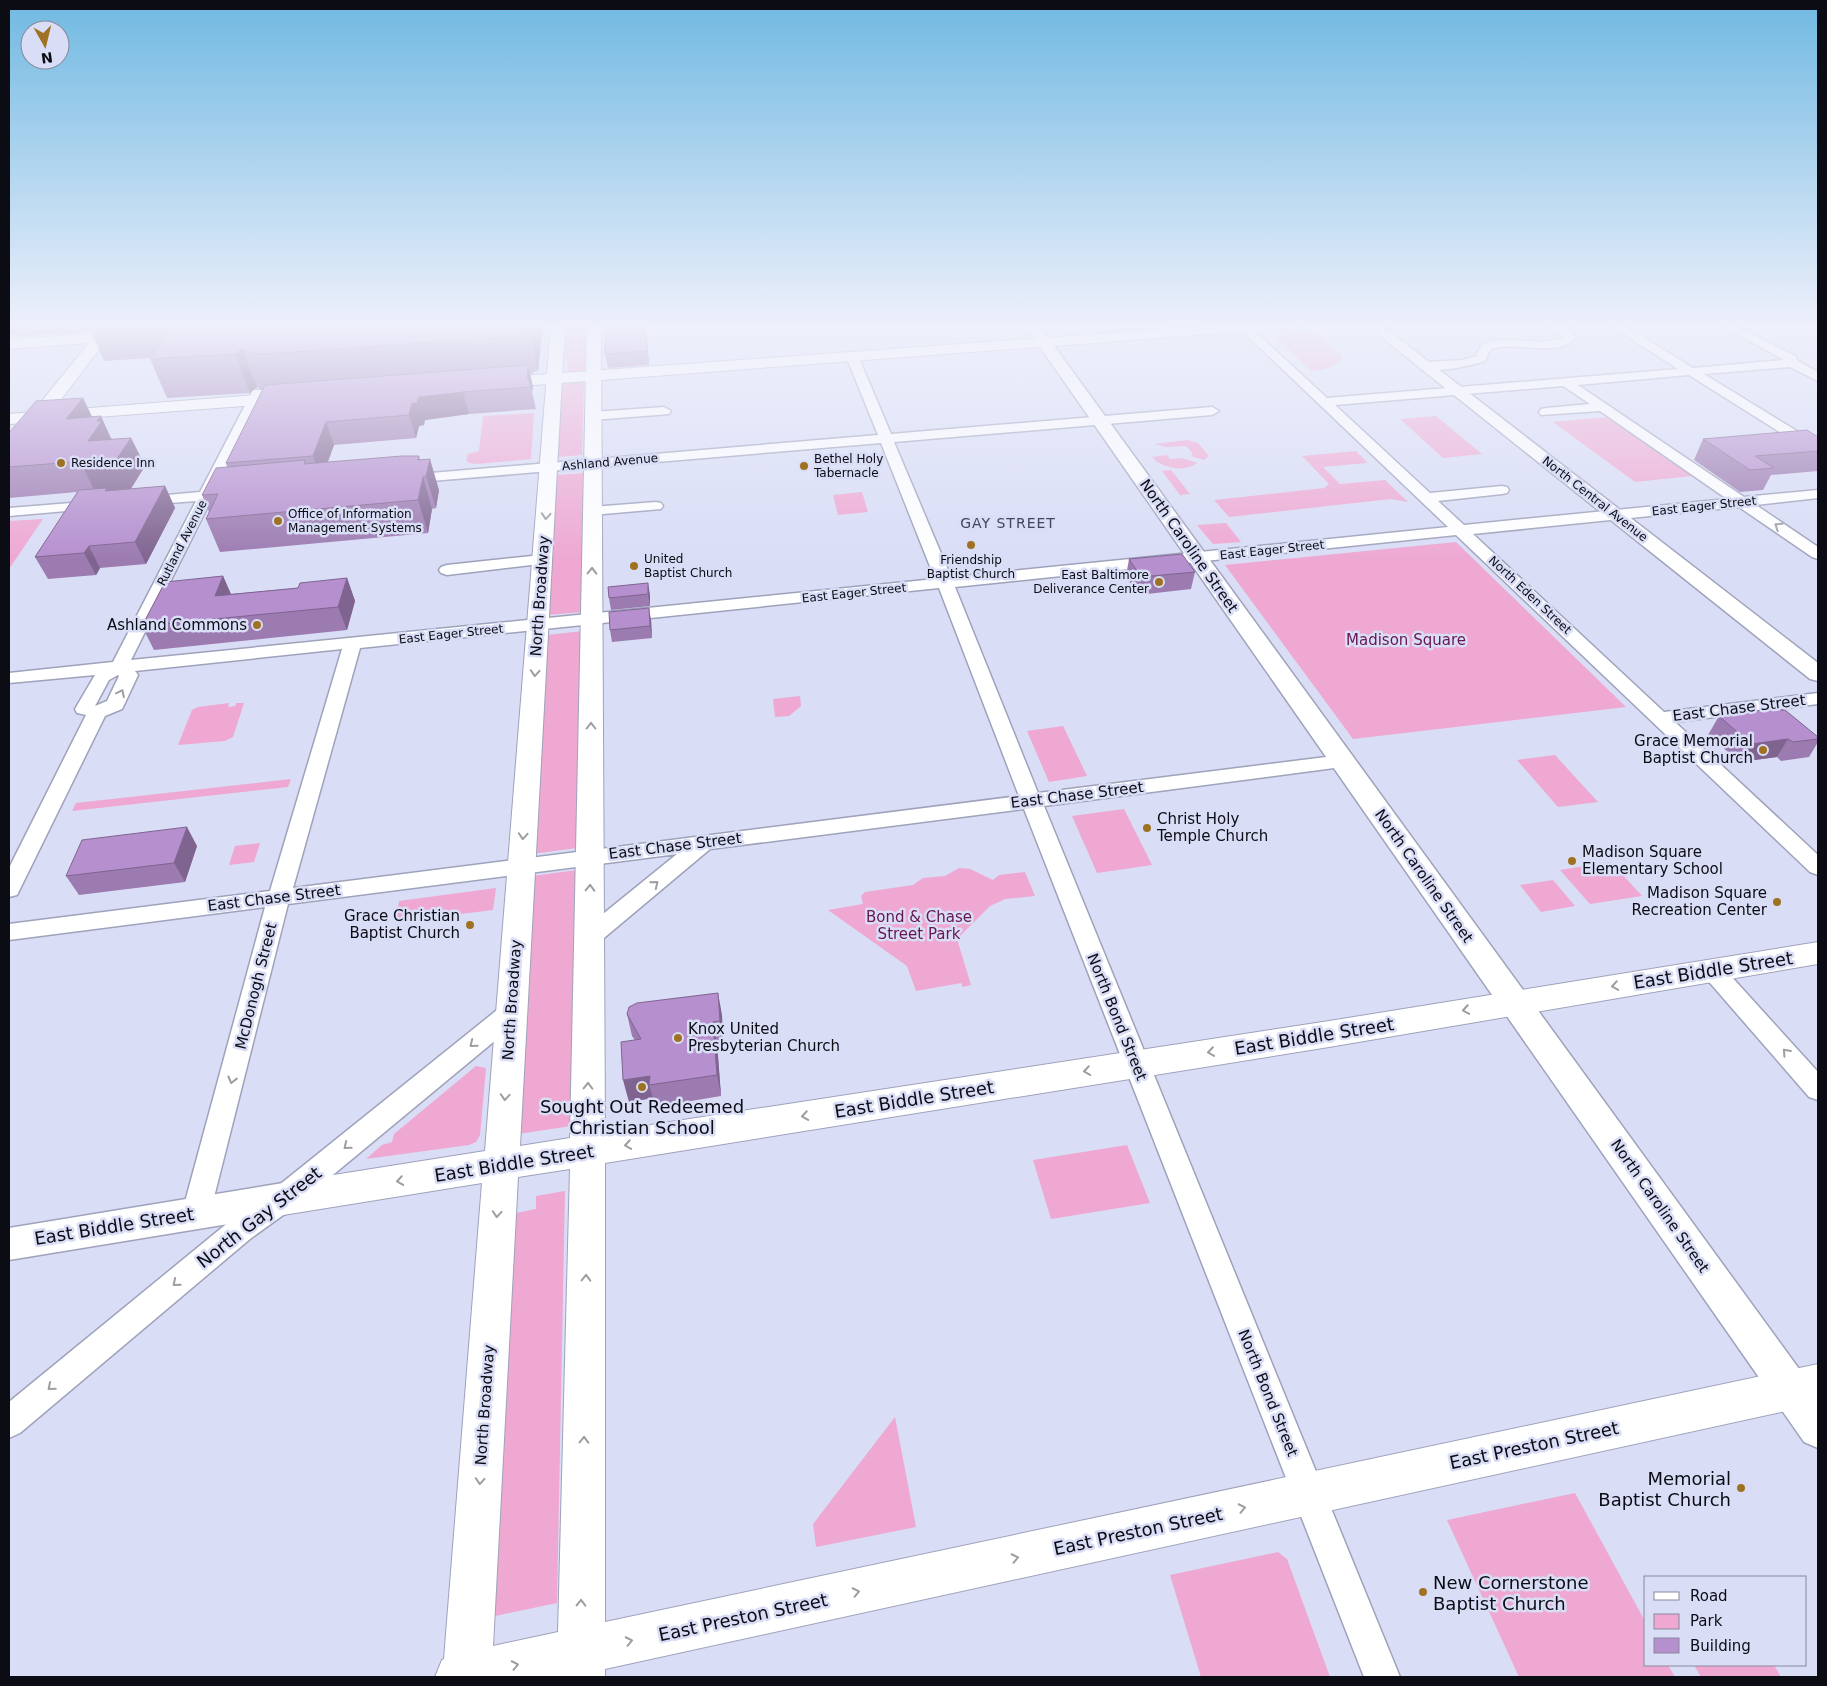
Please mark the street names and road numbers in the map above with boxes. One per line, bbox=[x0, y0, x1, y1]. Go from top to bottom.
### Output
street label: Ashland Avenue bbox=[561, 451, 659, 473]
street label: North Central Avenue bbox=[1540, 454, 1650, 544]
street label: North Caroline Street bbox=[1136, 476, 1242, 616]
street label: East Eager Street bbox=[1651, 494, 1757, 518]
street label: Rutland Avenue bbox=[154, 498, 210, 588]
street label: North Broadway bbox=[527, 535, 553, 657]
street label: East Eager Street bbox=[1219, 538, 1325, 562]
street label: North Eden Street bbox=[1486, 553, 1574, 637]
street label: East Eager Street bbox=[801, 581, 907, 605]
street label: East Eager Street bbox=[398, 622, 504, 646]
street label: East Chase Street bbox=[1672, 691, 1807, 725]
street label: East Chase Street bbox=[1010, 778, 1145, 812]
street label: North Caroline Street bbox=[1371, 806, 1477, 946]
street label: East Chase Street bbox=[608, 829, 743, 863]
street label: East Chase Street bbox=[207, 881, 342, 915]
street label: McDonogh Street bbox=[232, 921, 280, 1051]
street label: North Broadway bbox=[499, 939, 525, 1061]
street label: East Biddle Street bbox=[1632, 947, 1794, 993]
street label: North Bond Street bbox=[1083, 951, 1151, 1083]
street label: East Biddle Street bbox=[1233, 1013, 1395, 1059]
street label: East Biddle Street bbox=[833, 1076, 995, 1122]
street label: North Caroline Street bbox=[1607, 1136, 1713, 1276]
street label: East Biddle Street bbox=[433, 1140, 595, 1186]
street label: North Gay Street bbox=[193, 1162, 325, 1272]
street label: East Biddle Street bbox=[33, 1203, 195, 1249]
street label: North Bond Street bbox=[1234, 1327, 1302, 1459]
street label: North Broadway bbox=[472, 1344, 498, 1466]
street label: East Preston Street bbox=[1447, 1417, 1621, 1473]
street label: East Preston Street bbox=[1051, 1503, 1225, 1559]
street label: East Preston Street bbox=[656, 1589, 830, 1645]

